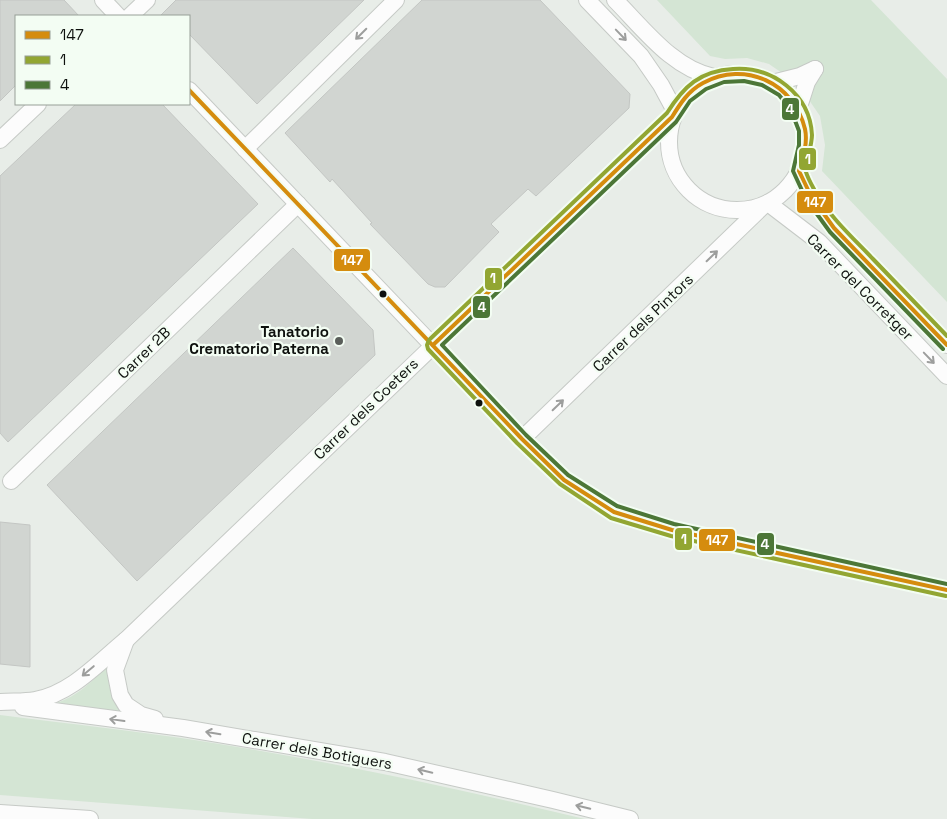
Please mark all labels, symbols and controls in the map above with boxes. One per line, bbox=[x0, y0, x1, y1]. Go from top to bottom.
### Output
legend bbox=[15, 15, 190, 105]
text: 147 bbox=[60, 25, 84, 44]
one-way arrow bbox=[355, 28, 367, 40]
one-way arrow bbox=[615, 29, 627, 41]
text: 1 bbox=[60, 50, 66, 69]
text: 4 bbox=[60, 75, 69, 94]
line badge: 4 bbox=[781, 97, 800, 121]
text: 4 bbox=[786, 100, 795, 118]
line badge: 1 bbox=[798, 147, 817, 171]
text: 1 bbox=[805, 150, 811, 168]
line badge: 147 bbox=[796, 190, 834, 214]
text: 147 bbox=[804, 193, 826, 211]
street label: Carrer del Corretger bbox=[803, 229, 918, 344]
line badge: 147 bbox=[333, 248, 371, 272]
one-way arrow bbox=[706, 250, 718, 262]
text: 147 bbox=[341, 251, 363, 269]
line badge: 1 bbox=[484, 267, 503, 291]
text: 1 bbox=[490, 269, 496, 287]
street label: Carrer dels Pintors bbox=[588, 270, 697, 376]
unlabelled marker bbox=[378, 289, 388, 299]
line badge: 4 bbox=[472, 295, 491, 319]
text: 4 bbox=[478, 298, 487, 316]
place label: Tanatorio Crematorio Paterna bbox=[189, 322, 329, 358]
street label: Carrer 2B bbox=[113, 323, 174, 383]
marker: Tanatorio Crematorio Paterna bbox=[333, 335, 345, 347]
one-way arrow bbox=[923, 351, 935, 364]
street label: Carrer dels Coeters bbox=[309, 354, 422, 463]
unlabelled marker bbox=[474, 398, 484, 408]
one-way arrow bbox=[551, 400, 563, 412]
line badge: 1 bbox=[674, 527, 693, 551]
line badge: 147 bbox=[698, 528, 736, 552]
text: 1 bbox=[681, 530, 687, 548]
text: 147 bbox=[706, 531, 728, 549]
line badge: 4 bbox=[756, 532, 775, 556]
text: 4 bbox=[761, 535, 770, 553]
one-way arrow bbox=[82, 665, 95, 676]
one-way arrow bbox=[110, 714, 126, 724]
one-way arrow bbox=[205, 728, 221, 738]
street label: Carrer dels Botiguers bbox=[240, 728, 394, 773]
one-way arrow bbox=[417, 766, 433, 775]
one-way arrow bbox=[576, 802, 592, 811]

